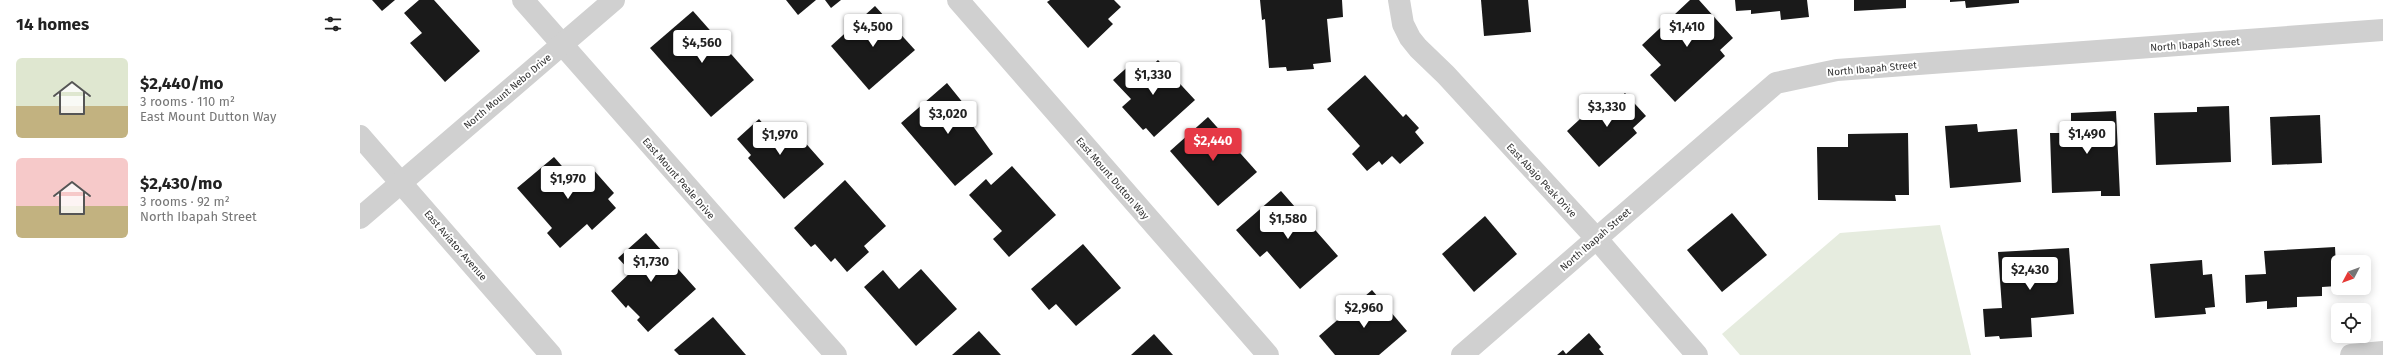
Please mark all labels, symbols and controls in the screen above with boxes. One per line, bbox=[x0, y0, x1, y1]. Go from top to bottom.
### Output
icon: filters bbox=[322, 13, 344, 35]
text: 14 homes bbox=[16, 14, 89, 35]
pin: $4,500 bbox=[840, 14, 906, 48]
pin: $1,410 bbox=[1654, 14, 1720, 48]
text: $4,500 bbox=[853, 19, 893, 34]
text: $1,410 bbox=[1669, 19, 1705, 34]
pin: $4,560 bbox=[669, 30, 735, 64]
text: $4,560 bbox=[682, 35, 722, 50]
street label: North Ibapah Street bbox=[2150, 36, 2241, 54]
street label: North Mount Nebo Drive bbox=[462, 52, 554, 132]
street label: North Ibapah Street bbox=[1827, 59, 1918, 79]
pin: $1,330 bbox=[1120, 62, 1186, 96]
text: $1,330 bbox=[1134, 67, 1172, 82]
text: $2,440/mo bbox=[140, 73, 223, 94]
icon: home bbox=[48, 74, 96, 122]
text: 3 rooms · 110 m² bbox=[140, 94, 235, 109]
pin: $3,330 bbox=[1574, 94, 1640, 128]
text: $3,330 bbox=[1588, 99, 1626, 114]
pin: $3,020 bbox=[915, 101, 981, 135]
text: $3,020 bbox=[929, 106, 967, 121]
text: East Mount Dutton Way bbox=[140, 109, 276, 124]
pin: $1,490 bbox=[2054, 121, 2120, 155]
pin: $1,970 bbox=[747, 122, 813, 156]
text: $1,490 bbox=[2068, 126, 2106, 141]
text: $1,970 bbox=[762, 127, 798, 142]
pin: $2,440 bbox=[1180, 128, 1246, 162]
text: $2,440 bbox=[1194, 133, 1232, 148]
street label: East Mount Dutton Way bbox=[1073, 135, 1151, 222]
street label: East Mount Peale Drive bbox=[640, 136, 717, 222]
street label: East Abajo Peak Drive bbox=[1504, 141, 1579, 220]
pin: $1,970 bbox=[535, 166, 601, 200]
text: $1,970 bbox=[550, 171, 586, 186]
text: $2,430/mo bbox=[140, 173, 222, 194]
icon: home bbox=[48, 174, 96, 222]
text: 3 rooms · 92 m² bbox=[140, 194, 230, 209]
pin: $1,580 bbox=[1255, 206, 1321, 240]
street label: North Ibapah Street bbox=[1558, 206, 1634, 274]
street label: East Aviator Avenue bbox=[421, 208, 489, 283]
text: North Ibapah Street bbox=[140, 209, 257, 224]
text: $1,580 bbox=[1269, 211, 1307, 226]
pin: $1,730 bbox=[618, 249, 684, 283]
text: $1,730 bbox=[633, 254, 669, 269]
north arrow bbox=[2331, 255, 2371, 295]
map controls bbox=[2331, 255, 2371, 343]
pin: $2,430 bbox=[1997, 257, 2063, 291]
text: $2,430 bbox=[2011, 262, 2049, 277]
pin: $2,960 bbox=[1331, 295, 1397, 329]
text: $2,960 bbox=[1345, 300, 1383, 315]
button: locate bbox=[2331, 303, 2371, 343]

